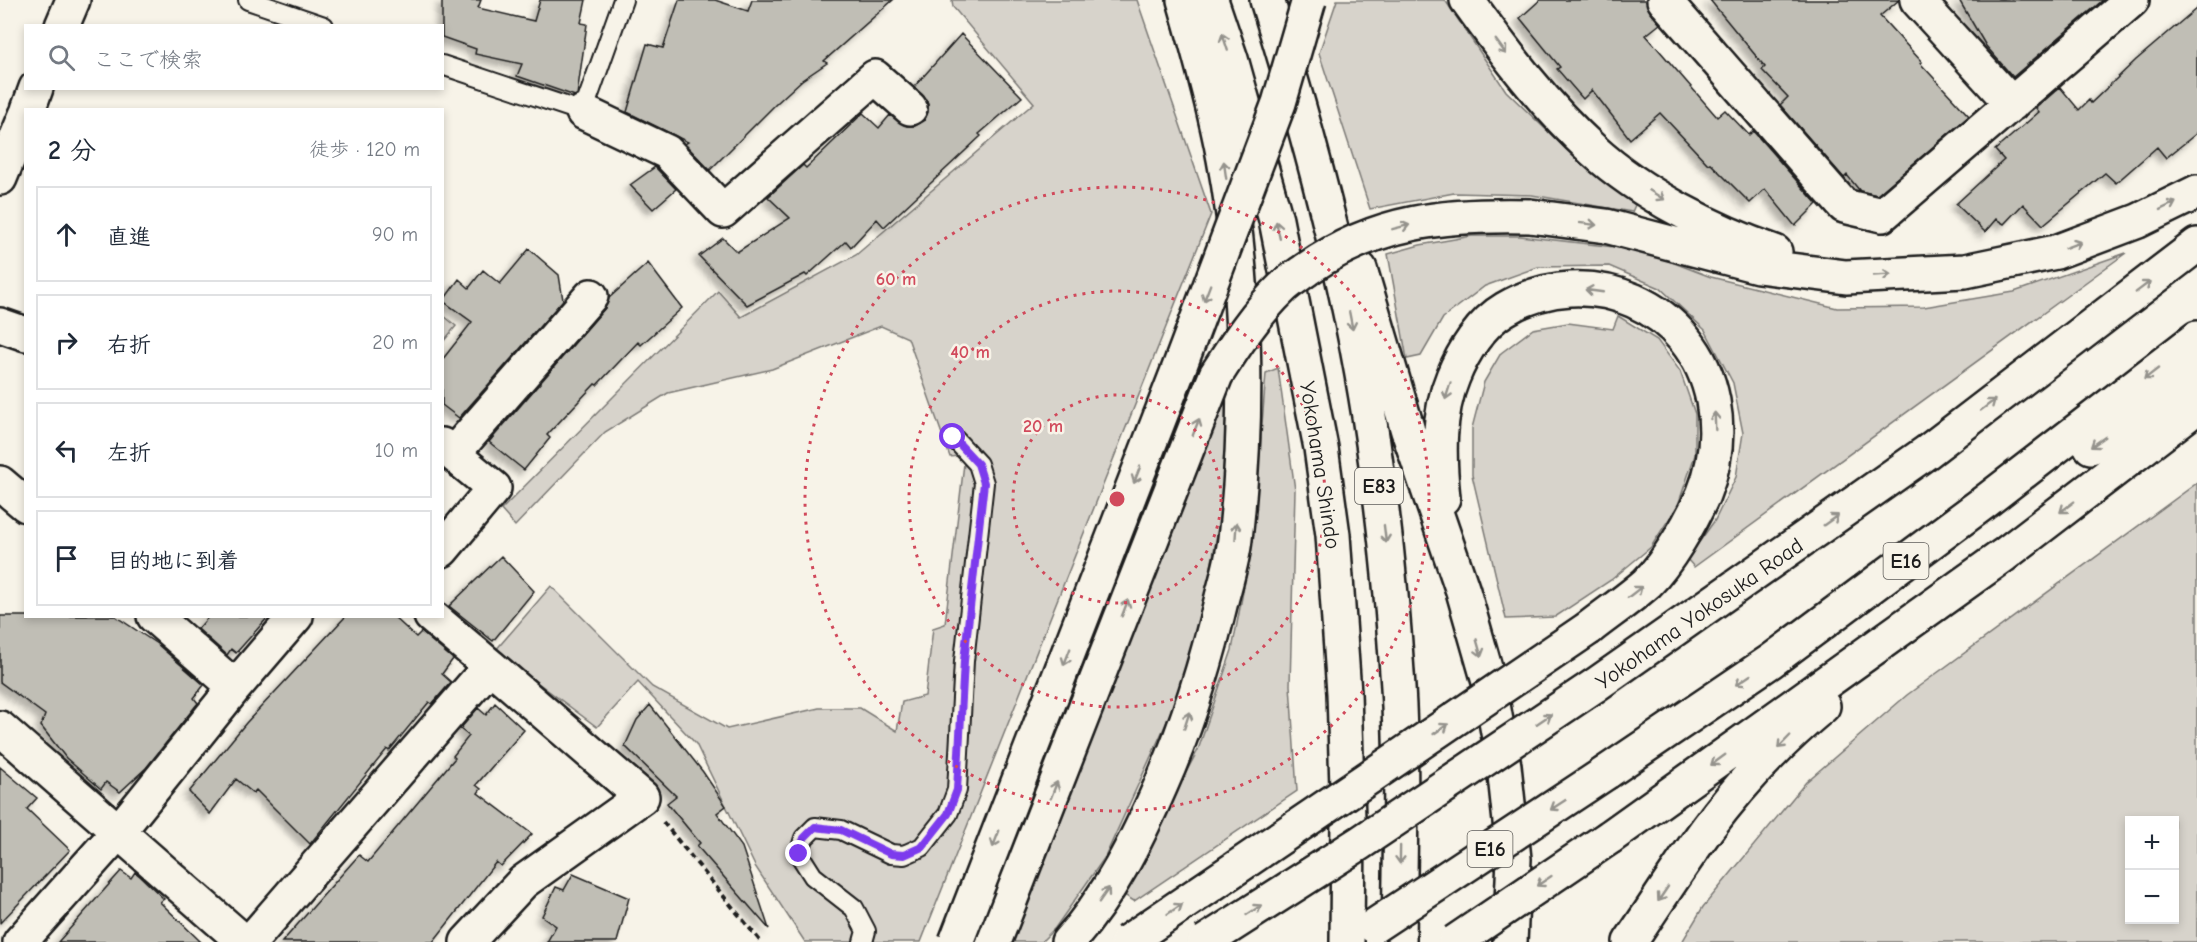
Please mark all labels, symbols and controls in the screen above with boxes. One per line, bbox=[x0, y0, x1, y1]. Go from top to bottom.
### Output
search box bbox=[24, 24, 444, 90]
one-way arrow bbox=[1219, 33, 1230, 52]
one-way arrow bbox=[1495, 39, 1508, 55]
icon: search bbox=[45, 41, 78, 74]
text: ここで検索 bbox=[93, 47, 203, 73]
text: 2 分 bbox=[48, 136, 96, 166]
text: 徒歩 · 120 m bbox=[309, 138, 420, 161]
one-way arrow bbox=[1220, 160, 1231, 180]
one-way arrow bbox=[1648, 190, 1665, 202]
one-way arrow bbox=[2158, 200, 2176, 212]
icon: ahead bbox=[50, 218, 83, 251]
one-way arrow bbox=[1577, 218, 1597, 229]
one-way arrow bbox=[1391, 220, 1410, 232]
one-way arrow bbox=[1272, 221, 1283, 240]
text: 90 m bbox=[372, 223, 418, 246]
text: 直進 bbox=[107, 224, 151, 250]
one-way arrow bbox=[2064, 239, 2082, 250]
text: 60 m bbox=[876, 269, 916, 290]
one-way arrow bbox=[1871, 270, 1891, 281]
one-way arrow bbox=[2135, 280, 2151, 293]
one-way arrow bbox=[1201, 283, 1212, 302]
one-way arrow bbox=[1585, 285, 1605, 296]
one-way arrow bbox=[1346, 311, 1357, 330]
icon: right bbox=[50, 326, 83, 359]
text: 20 m bbox=[372, 331, 418, 354]
text: 右折 bbox=[107, 332, 151, 358]
text: 40 m bbox=[950, 342, 990, 363]
one-way arrow bbox=[2143, 368, 2159, 381]
street label: Yokohama Shindo bbox=[1294, 379, 1346, 551]
one-way arrow bbox=[1442, 381, 1453, 400]
one-way arrow bbox=[1980, 399, 1996, 412]
one-way arrow bbox=[1710, 411, 1721, 431]
text: 20 m bbox=[1023, 416, 1063, 437]
one-way arrow bbox=[1191, 418, 1202, 436]
route start bbox=[939, 423, 965, 449]
icon: left bbox=[50, 434, 83, 467]
one-way arrow bbox=[2091, 436, 2107, 448]
text: 10 m bbox=[375, 439, 418, 462]
text: 左折 bbox=[107, 440, 151, 466]
one-way arrow bbox=[1131, 465, 1142, 484]
road number: E83 bbox=[1355, 468, 1403, 504]
centre of rings bbox=[1107, 489, 1127, 509]
one-way arrow bbox=[2060, 500, 2076, 513]
one-way arrow bbox=[1822, 514, 1838, 526]
one-way arrow bbox=[1230, 522, 1241, 542]
one-way arrow bbox=[1379, 524, 1390, 544]
street label: Yokohama Yokosuka Road bbox=[1591, 532, 1808, 695]
icon: arrive bbox=[50, 542, 83, 575]
road number: E16 bbox=[1884, 543, 1928, 579]
text: 目的地に到着 bbox=[107, 548, 239, 574]
one-way arrow bbox=[1627, 585, 1643, 598]
one-way arrow bbox=[1120, 599, 1131, 618]
one-way arrow bbox=[1474, 638, 1485, 657]
one-way arrow bbox=[1061, 647, 1072, 666]
one-way arrow bbox=[1735, 674, 1751, 686]
one-way arrow bbox=[1183, 711, 1194, 730]
one-way arrow bbox=[1536, 713, 1552, 725]
one-way arrow bbox=[1432, 723, 1448, 735]
one-way arrow bbox=[1777, 735, 1791, 750]
one-way arrow bbox=[1710, 754, 1726, 766]
one-way arrow bbox=[1049, 781, 1060, 800]
one-way arrow bbox=[1550, 799, 1567, 811]
map controls bbox=[2125, 816, 2179, 924]
button: + bbox=[2125, 816, 2179, 870]
one-way arrow bbox=[990, 829, 1001, 847]
road number: E16 bbox=[1468, 831, 1512, 867]
route end bbox=[785, 840, 811, 866]
one-way arrow bbox=[1394, 844, 1406, 864]
button: − bbox=[2125, 870, 2179, 924]
one-way arrow bbox=[1537, 875, 1553, 887]
one-way arrow bbox=[1656, 886, 1669, 903]
one-way arrow bbox=[1098, 888, 1110, 904]
one-way arrow bbox=[1166, 903, 1183, 915]
one-way arrow bbox=[1245, 904, 1262, 916]

